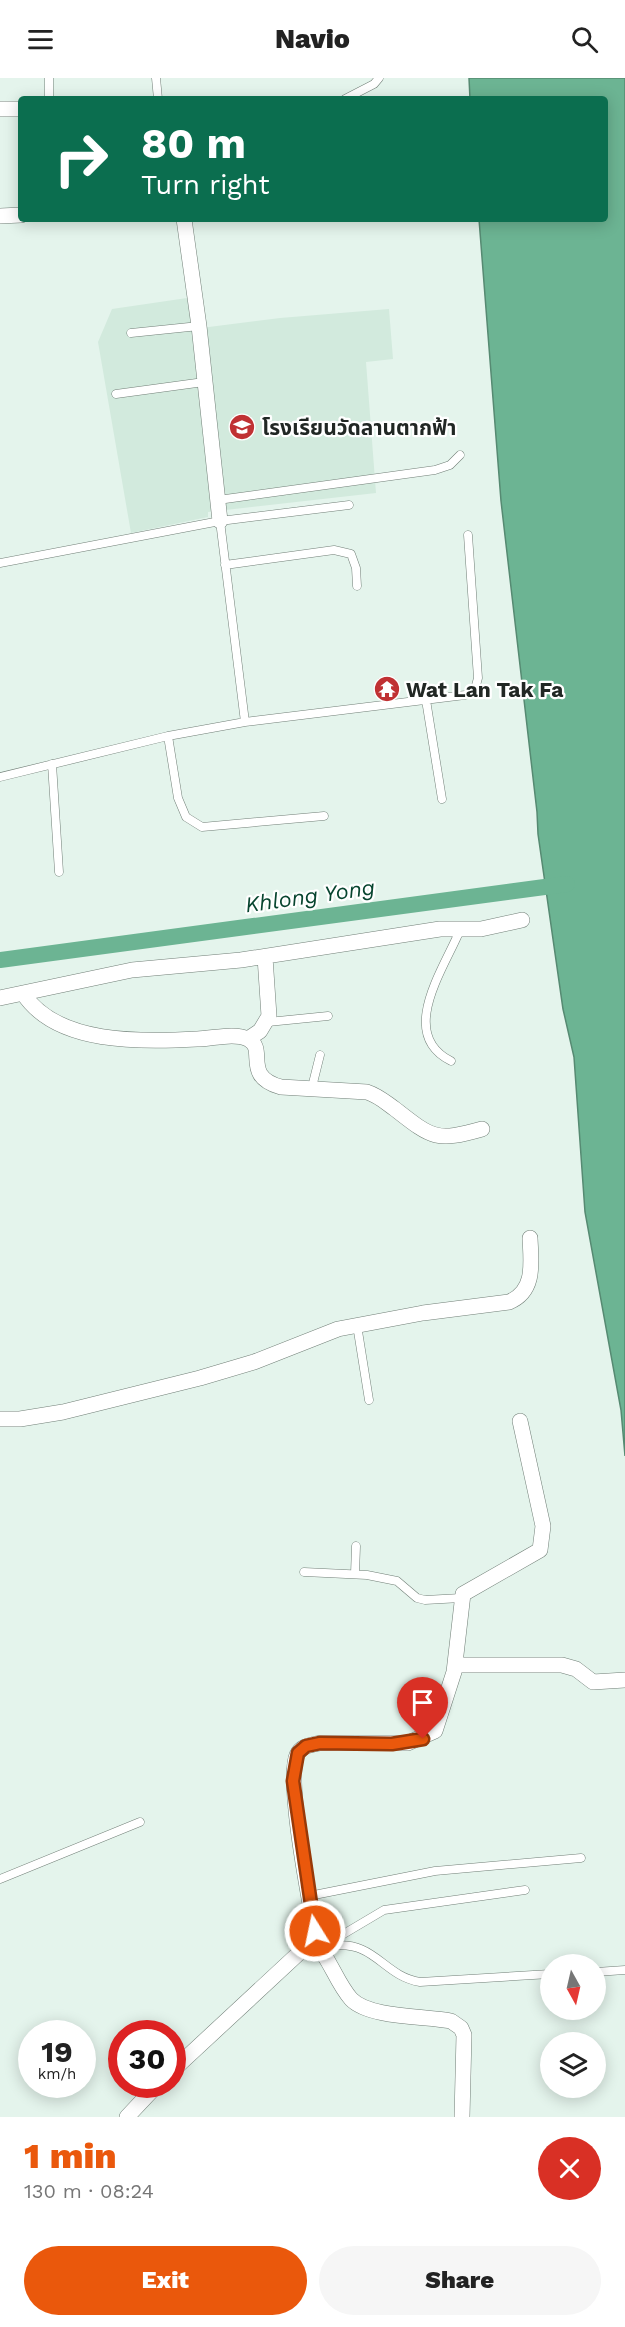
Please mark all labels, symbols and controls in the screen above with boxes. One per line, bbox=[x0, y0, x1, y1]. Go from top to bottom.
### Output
icon: menu bbox=[24, 23, 57, 56]
text: Navio bbox=[275, 23, 350, 55]
icon: search bbox=[568, 23, 601, 56]
text: 80 m bbox=[141, 119, 246, 168]
icon: right bbox=[42, 120, 120, 198]
text: Turn right bbox=[141, 169, 270, 201]
school or university icon: โรงเรียนวัดลานตากฟ้า bbox=[227, 412, 257, 442]
place label: โรงเรียนวัดลานตากฟ้า bbox=[262, 415, 456, 440]
temple icon: Wat Lan Tak Fa bbox=[372, 674, 402, 704]
place label: Wat Lan Tak Fa bbox=[406, 677, 564, 702]
water label: Khlong Yong bbox=[243, 875, 377, 917]
pin bbox=[397, 1677, 448, 1739]
icon: arrive bbox=[406, 1686, 439, 1719]
position arrow bbox=[283, 1899, 347, 1963]
north arrow bbox=[540, 1954, 606, 2020]
map controls bbox=[540, 1954, 606, 2098]
speed limit sign: 30 bbox=[108, 2020, 186, 2098]
button: layers bbox=[540, 2032, 606, 2098]
text: 19 bbox=[41, 2034, 73, 2069]
text: km/h bbox=[38, 2065, 76, 2083]
text: 1 min bbox=[24, 2135, 117, 2177]
button: close bbox=[538, 2137, 601, 2200]
text: 130 m · 08:24 bbox=[24, 2179, 154, 2203]
button: Exit bbox=[24, 2246, 307, 2315]
button: Share bbox=[319, 2246, 601, 2315]

